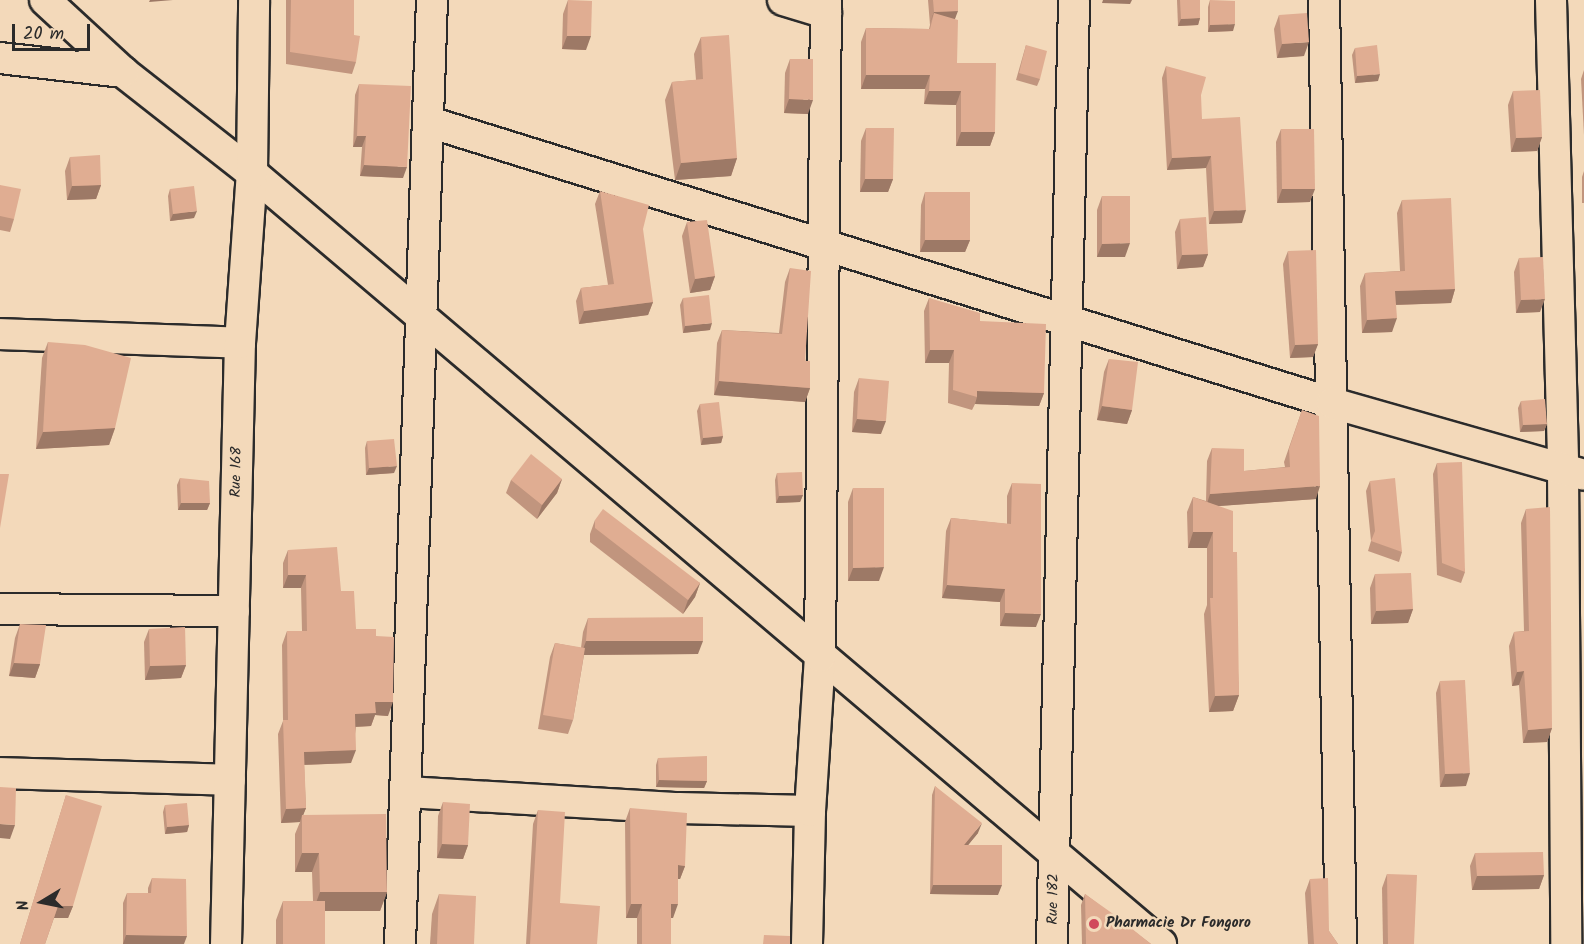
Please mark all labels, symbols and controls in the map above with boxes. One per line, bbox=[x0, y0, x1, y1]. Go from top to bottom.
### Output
scale bar bbox=[15, 12, 93, 50]
text: 20 m bbox=[23, 20, 64, 49]
street label: Rue 168 bbox=[228, 446, 246, 498]
north arrow bbox=[12, 872, 72, 932]
street label: Rue 182 bbox=[1045, 873, 1063, 925]
text: N bbox=[11, 898, 37, 912]
place label: Pharmacie Dr Fongoro bbox=[1106, 915, 1251, 933]
marker: Pharmacie Dr Fongoro bbox=[1087, 917, 1101, 931]

